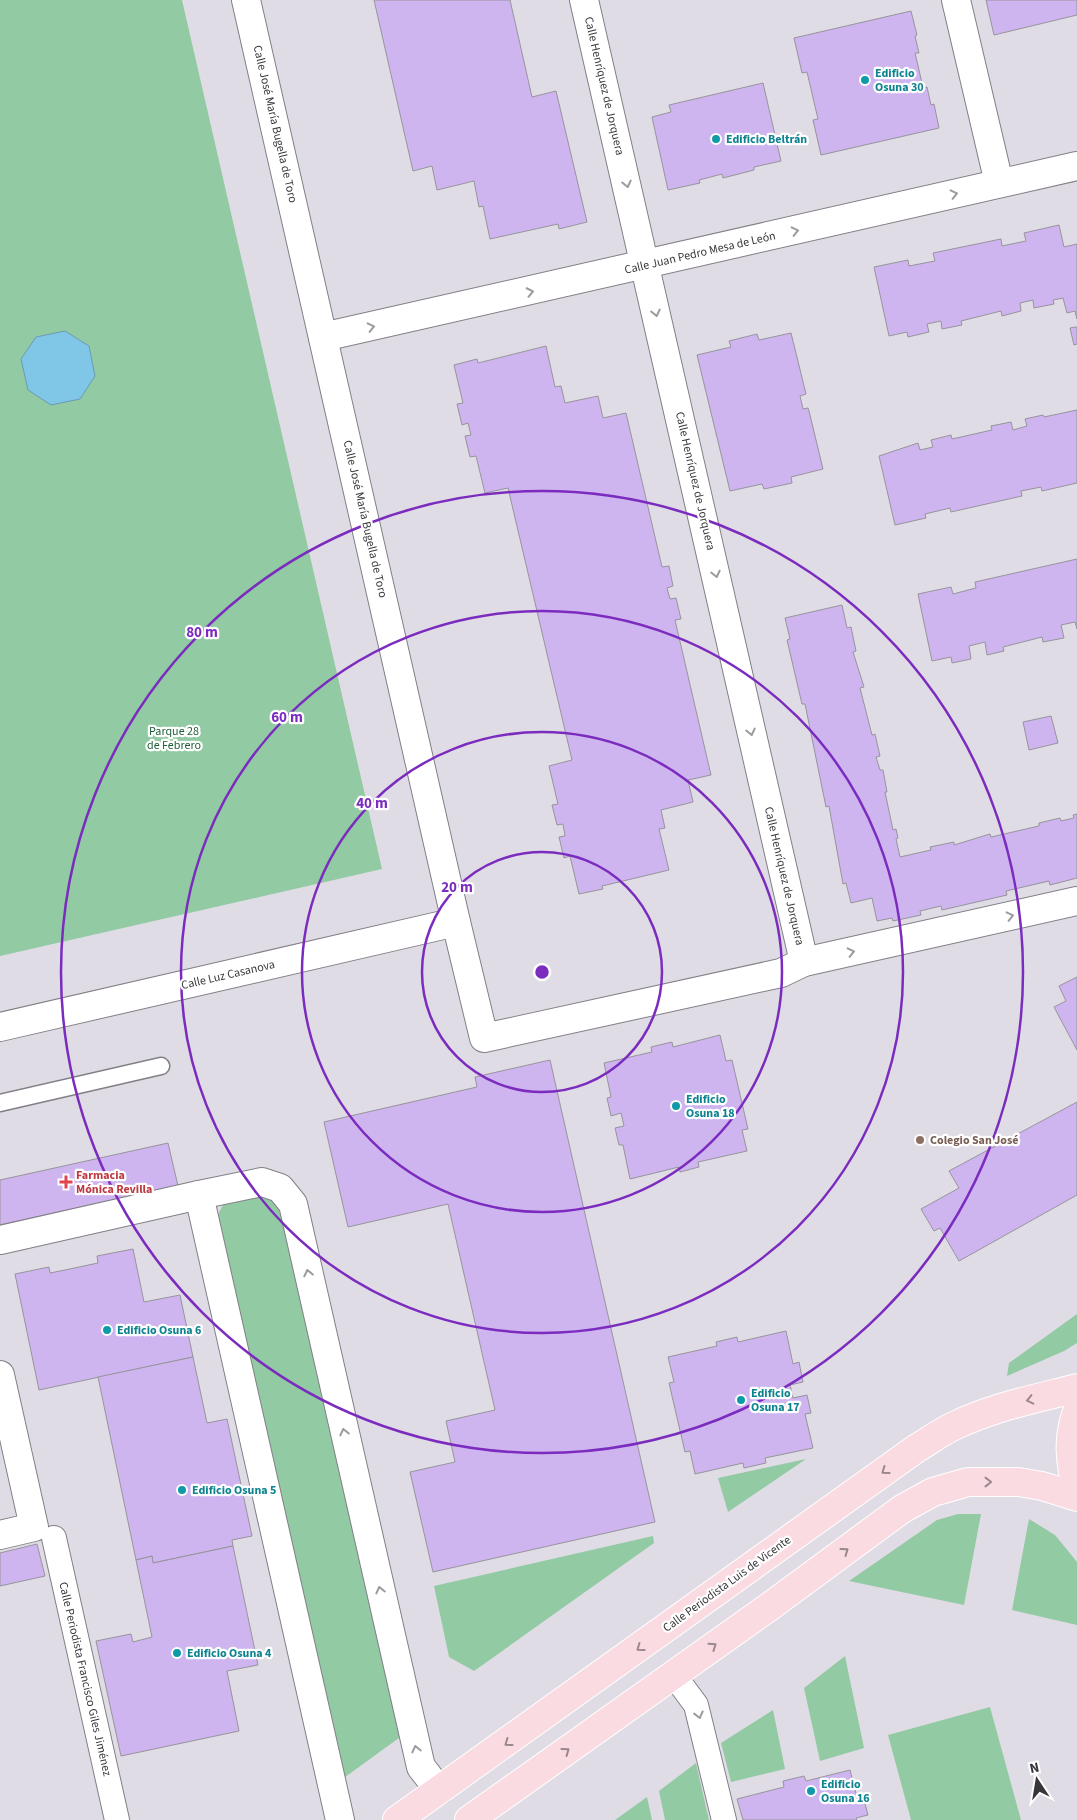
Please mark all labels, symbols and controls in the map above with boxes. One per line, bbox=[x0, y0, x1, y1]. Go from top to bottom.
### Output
street label: Calle Henríquez de Jorquera bbox=[580, 15, 628, 157]
street label: Calle José María Bugella de Toro bbox=[249, 44, 301, 204]
place label: Edificio Osuna 30 bbox=[875, 65, 924, 96]
marker: Edificio Osuna 30 bbox=[859, 74, 871, 86]
place label: Edificio Beltrán bbox=[726, 131, 807, 148]
marker: Edificio Beltrán bbox=[710, 133, 722, 145]
one-way arrow bbox=[621, 179, 632, 188]
one-way arrow bbox=[949, 189, 958, 200]
one-way arrow bbox=[791, 226, 800, 237]
street label: Calle Juan Pedro Mesa de León bbox=[623, 227, 777, 279]
one-way arrow bbox=[525, 287, 534, 297]
one-way arrow bbox=[651, 309, 661, 318]
one-way arrow bbox=[366, 322, 375, 333]
street label: Calle Henríquez de Jorquera bbox=[671, 410, 719, 552]
street label: Calle José María Bugella de Toro bbox=[339, 439, 391, 599]
one-way arrow bbox=[710, 570, 720, 578]
text: 80 m bbox=[186, 622, 218, 643]
text: 60 m bbox=[271, 707, 303, 728]
park label: Parque 28 de Febrero bbox=[147, 723, 201, 754]
one-way arrow bbox=[746, 728, 756, 737]
text: 40 m bbox=[356, 793, 388, 814]
street label: Calle Henríquez de Jorquera bbox=[760, 805, 808, 947]
text: 20 m bbox=[441, 877, 473, 898]
one-way arrow bbox=[1005, 911, 1014, 922]
one-way arrow bbox=[847, 947, 856, 957]
street label: Calle Luz Casanova bbox=[180, 956, 276, 994]
centre of rings bbox=[533, 963, 551, 981]
place label: Edificio Osuna 18 bbox=[686, 1091, 735, 1122]
marker: Edificio Osuna 18 bbox=[670, 1100, 682, 1112]
place label: Colegio San José bbox=[930, 1132, 1018, 1149]
marker: Colegio San José bbox=[914, 1134, 926, 1146]
place label: Farmacia Mónica Revilla bbox=[76, 1167, 152, 1198]
marker: Farmacia Mónica Revilla bbox=[60, 1176, 72, 1188]
one-way arrow bbox=[303, 1269, 314, 1278]
place label: Edificio Osuna 6 bbox=[117, 1322, 201, 1339]
marker: Edificio Osuna 6 bbox=[101, 1324, 113, 1336]
place label: Edificio Osuna 17 bbox=[751, 1385, 800, 1416]
marker: Edificio Osuna 17 bbox=[735, 1394, 747, 1406]
one-way arrow bbox=[1025, 1394, 1034, 1405]
one-way arrow bbox=[339, 1427, 350, 1436]
one-way arrow bbox=[881, 1465, 891, 1474]
one-way arrow bbox=[984, 1477, 992, 1487]
place label: Edificio Osuna 5 bbox=[192, 1482, 276, 1499]
marker: Edificio Osuna 5 bbox=[176, 1484, 188, 1496]
street label: Calle Periodista Luis de Vicente bbox=[660, 1532, 795, 1636]
one-way arrow bbox=[839, 1548, 849, 1557]
street label: Calle Periodista Francisco Giles Jiménez bbox=[54, 1580, 116, 1778]
one-way arrow bbox=[375, 1586, 386, 1595]
one-way arrow bbox=[636, 1641, 645, 1651]
one-way arrow bbox=[708, 1643, 717, 1652]
place label: Edificio Osuna 4 bbox=[187, 1645, 272, 1662]
marker: Edificio Osuna 4 bbox=[171, 1647, 183, 1659]
one-way arrow bbox=[693, 1710, 704, 1719]
one-way arrow bbox=[504, 1737, 514, 1746]
one-way arrow bbox=[411, 1744, 422, 1753]
one-way arrow bbox=[560, 1748, 570, 1757]
north arrow bbox=[1012, 1755, 1062, 1805]
text: N bbox=[1028, 1758, 1041, 1779]
place label: Edificio Osuna 16 bbox=[821, 1776, 870, 1807]
marker: Edificio Osuna 16 bbox=[805, 1785, 817, 1797]

